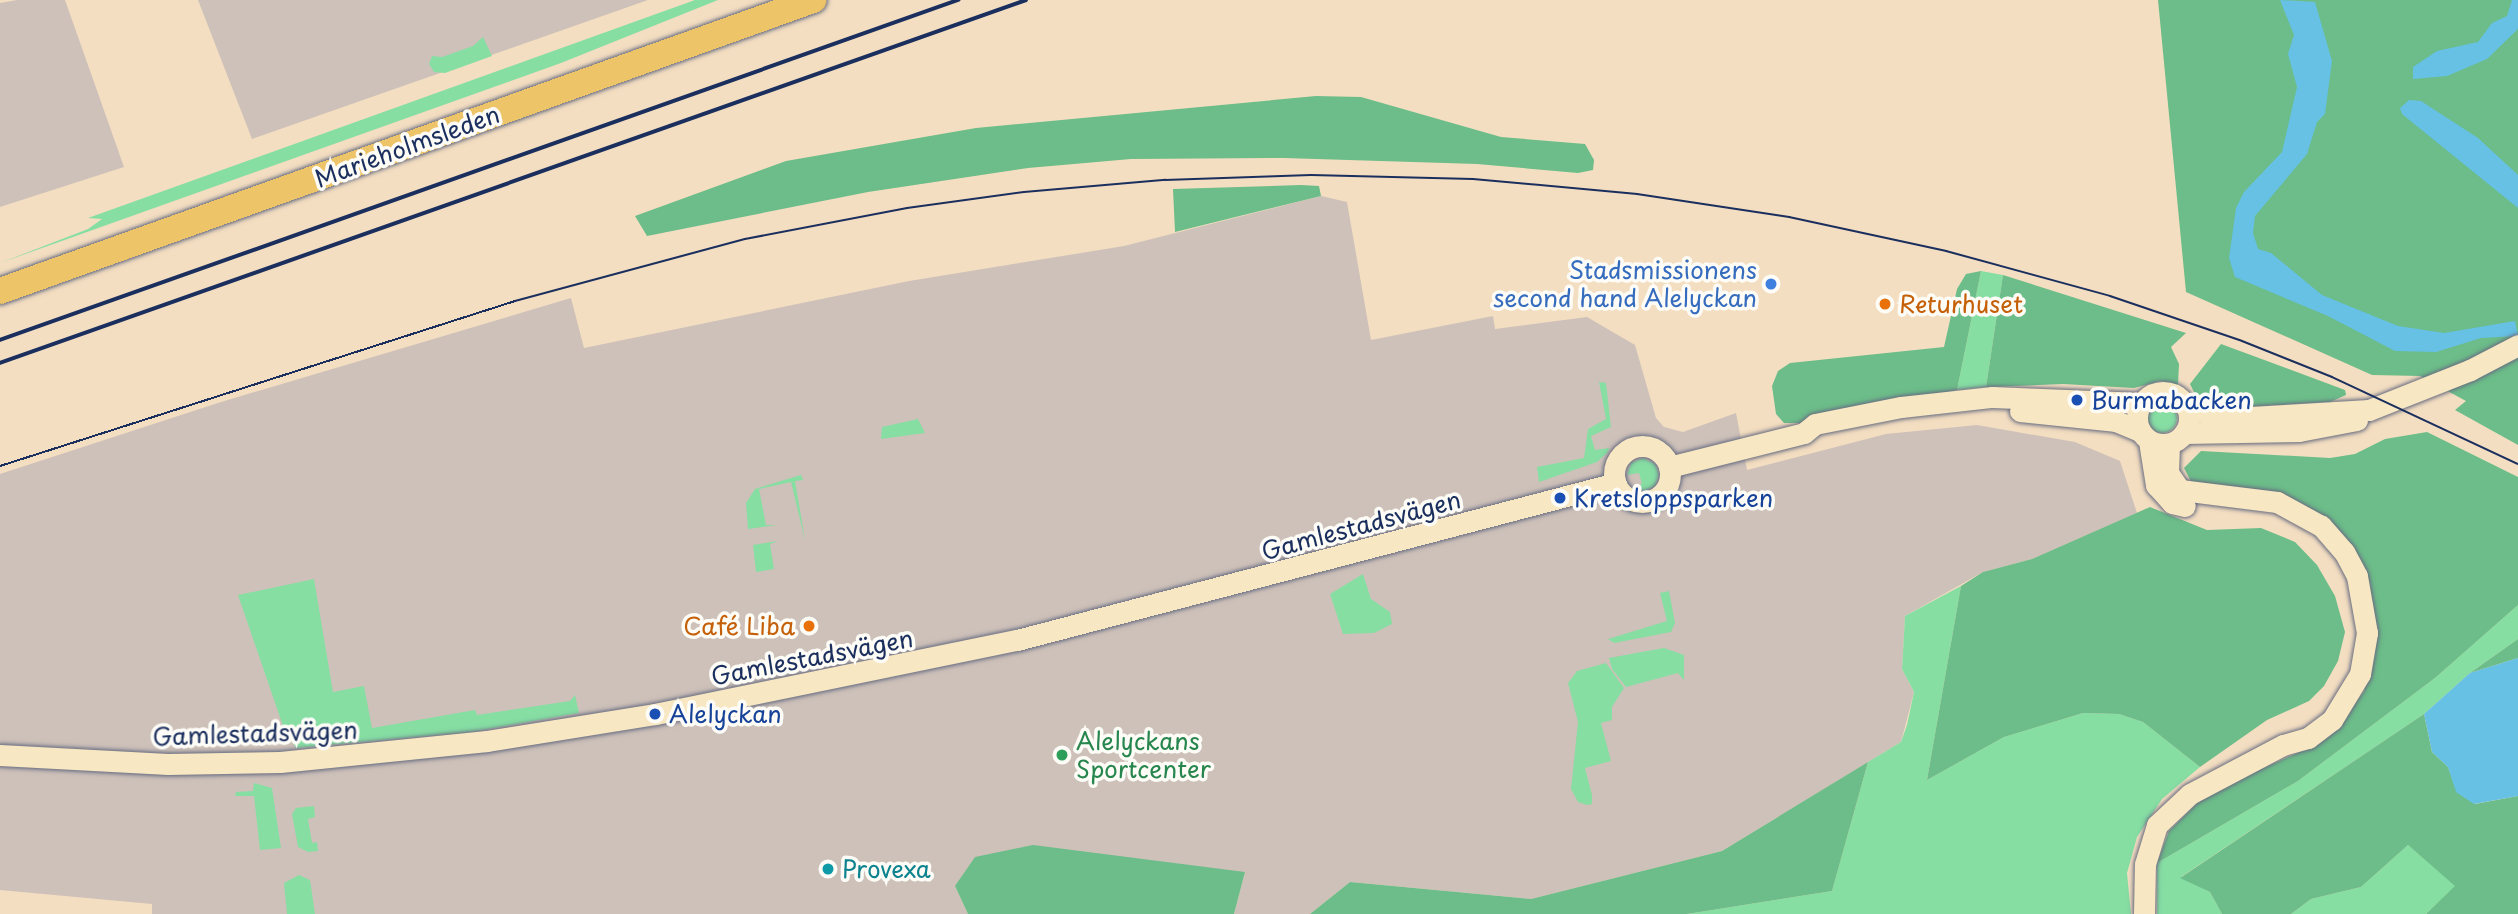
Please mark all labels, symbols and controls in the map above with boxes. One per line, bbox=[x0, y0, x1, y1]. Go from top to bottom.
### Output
street label: Marieholmsleden bbox=[311, 99, 503, 193]
place label: Stadsmissionens second hand Alelyckan bbox=[1492, 256, 1757, 312]
marker: Stadsmissionens second hand Alelyckan bbox=[1763, 276, 1779, 292]
place label: Returhuset bbox=[1899, 290, 2023, 318]
marker: Returhuset bbox=[1877, 296, 1893, 312]
place label: Burmabacken bbox=[2091, 386, 2252, 414]
marker: Burmabacken bbox=[2069, 392, 2085, 408]
place label: Kretsloppsparken bbox=[1574, 484, 1773, 512]
street label: Gamlestadsvägen bbox=[1258, 485, 1464, 565]
marker: Kretsloppsparken bbox=[1552, 490, 1568, 506]
place label: Café Liba bbox=[684, 612, 795, 640]
marker: Café Liba bbox=[801, 618, 817, 634]
street label: Gamlestadsvägen bbox=[709, 623, 915, 691]
place label: Alelyckan bbox=[669, 700, 782, 728]
marker: Alelyckan bbox=[647, 706, 663, 722]
street label: Gamlestadsvägen bbox=[152, 715, 358, 751]
place label: Alelyckans Sportcenter bbox=[1076, 727, 1211, 783]
marker: Alelyckans Sportcenter bbox=[1054, 747, 1070, 763]
place label: Provexa bbox=[842, 855, 931, 883]
marker: Provexa bbox=[820, 861, 836, 877]

